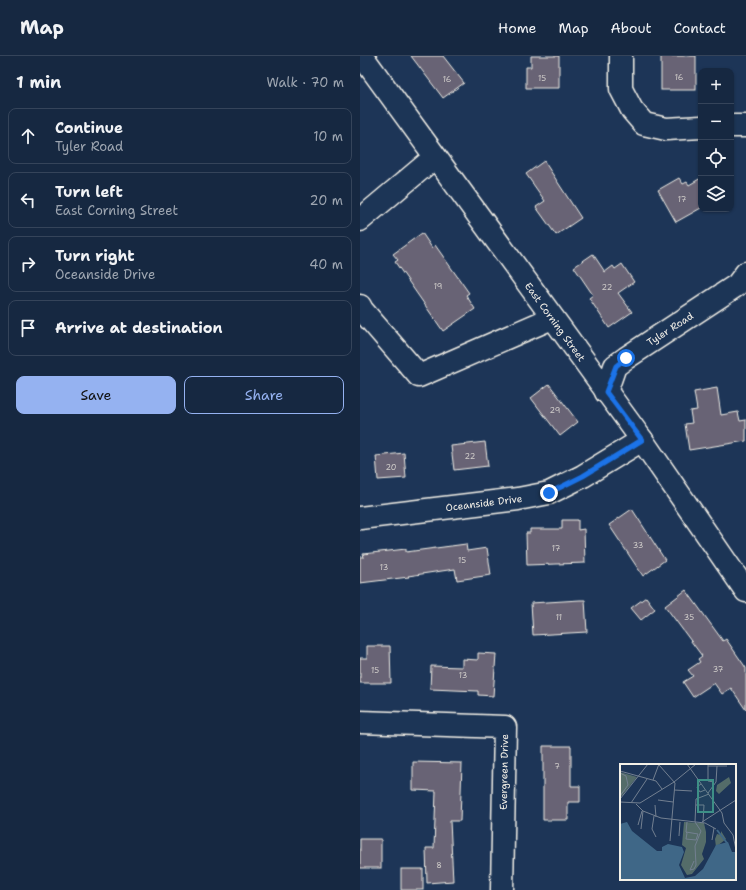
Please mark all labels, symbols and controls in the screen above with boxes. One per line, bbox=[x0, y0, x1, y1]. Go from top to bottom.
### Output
text: Map bbox=[20, 15, 64, 40]
text: Home bbox=[498, 19, 537, 37]
text: Map bbox=[559, 19, 589, 37]
text: About bbox=[611, 19, 652, 37]
text: Contact bbox=[674, 19, 726, 37]
map controls bbox=[698, 68, 734, 212]
button: + bbox=[698, 68, 734, 104]
text: 1 min bbox=[16, 71, 61, 93]
house number: 16 bbox=[675, 72, 684, 83]
house number: 15 bbox=[538, 73, 546, 84]
text: Walk · 70 m bbox=[267, 74, 344, 91]
house number: 16 bbox=[443, 74, 452, 85]
button: − bbox=[698, 104, 734, 140]
text: Continue bbox=[55, 118, 123, 138]
icon: ahead bbox=[17, 125, 39, 147]
text: 10 m bbox=[313, 128, 343, 145]
text: Tyler Road bbox=[55, 138, 123, 155]
button: locate bbox=[698, 140, 734, 176]
button: layers bbox=[698, 176, 734, 212]
text: Turn left bbox=[55, 182, 123, 202]
icon: left bbox=[17, 189, 39, 211]
text: 20 m bbox=[310, 192, 343, 209]
house number: 17 bbox=[678, 194, 687, 205]
text: East Corning Street bbox=[55, 202, 178, 219]
text: Turn right bbox=[55, 246, 135, 266]
icon: right bbox=[17, 253, 39, 275]
text: 40 m bbox=[309, 256, 343, 273]
text: Oceanside Drive bbox=[55, 266, 155, 283]
street label: East Corning Street bbox=[522, 280, 588, 364]
house number: 19 bbox=[434, 281, 442, 292]
house number: 22 bbox=[602, 282, 613, 293]
street label: Tyler Road bbox=[644, 309, 696, 349]
icon: arrive bbox=[17, 317, 39, 339]
text: Arrive at destination bbox=[55, 318, 223, 338]
route start bbox=[617, 349, 635, 367]
button: Save bbox=[16, 376, 176, 414]
button: Share bbox=[184, 376, 344, 414]
house number: 29 bbox=[550, 405, 560, 416]
house number: 22 bbox=[465, 451, 476, 462]
house number: 20 bbox=[386, 462, 396, 473]
route end bbox=[540, 484, 558, 502]
street label: Oceanside Drive bbox=[445, 492, 523, 514]
house number: 33 bbox=[633, 540, 643, 551]
house number: 17 bbox=[552, 543, 561, 554]
house number: 15 bbox=[458, 555, 466, 566]
house number: 13 bbox=[380, 562, 388, 573]
house number: 11 bbox=[556, 612, 562, 623]
house number: 35 bbox=[684, 612, 694, 623]
house number: 37 bbox=[713, 664, 724, 675]
house number: 15 bbox=[371, 665, 379, 676]
house number: 13 bbox=[459, 670, 467, 681]
street label: Evergreen Drive bbox=[497, 734, 511, 810]
house number: 7 bbox=[554, 761, 560, 772]
inset map bbox=[620, 764, 736, 880]
house number: 8 bbox=[436, 860, 442, 871]

